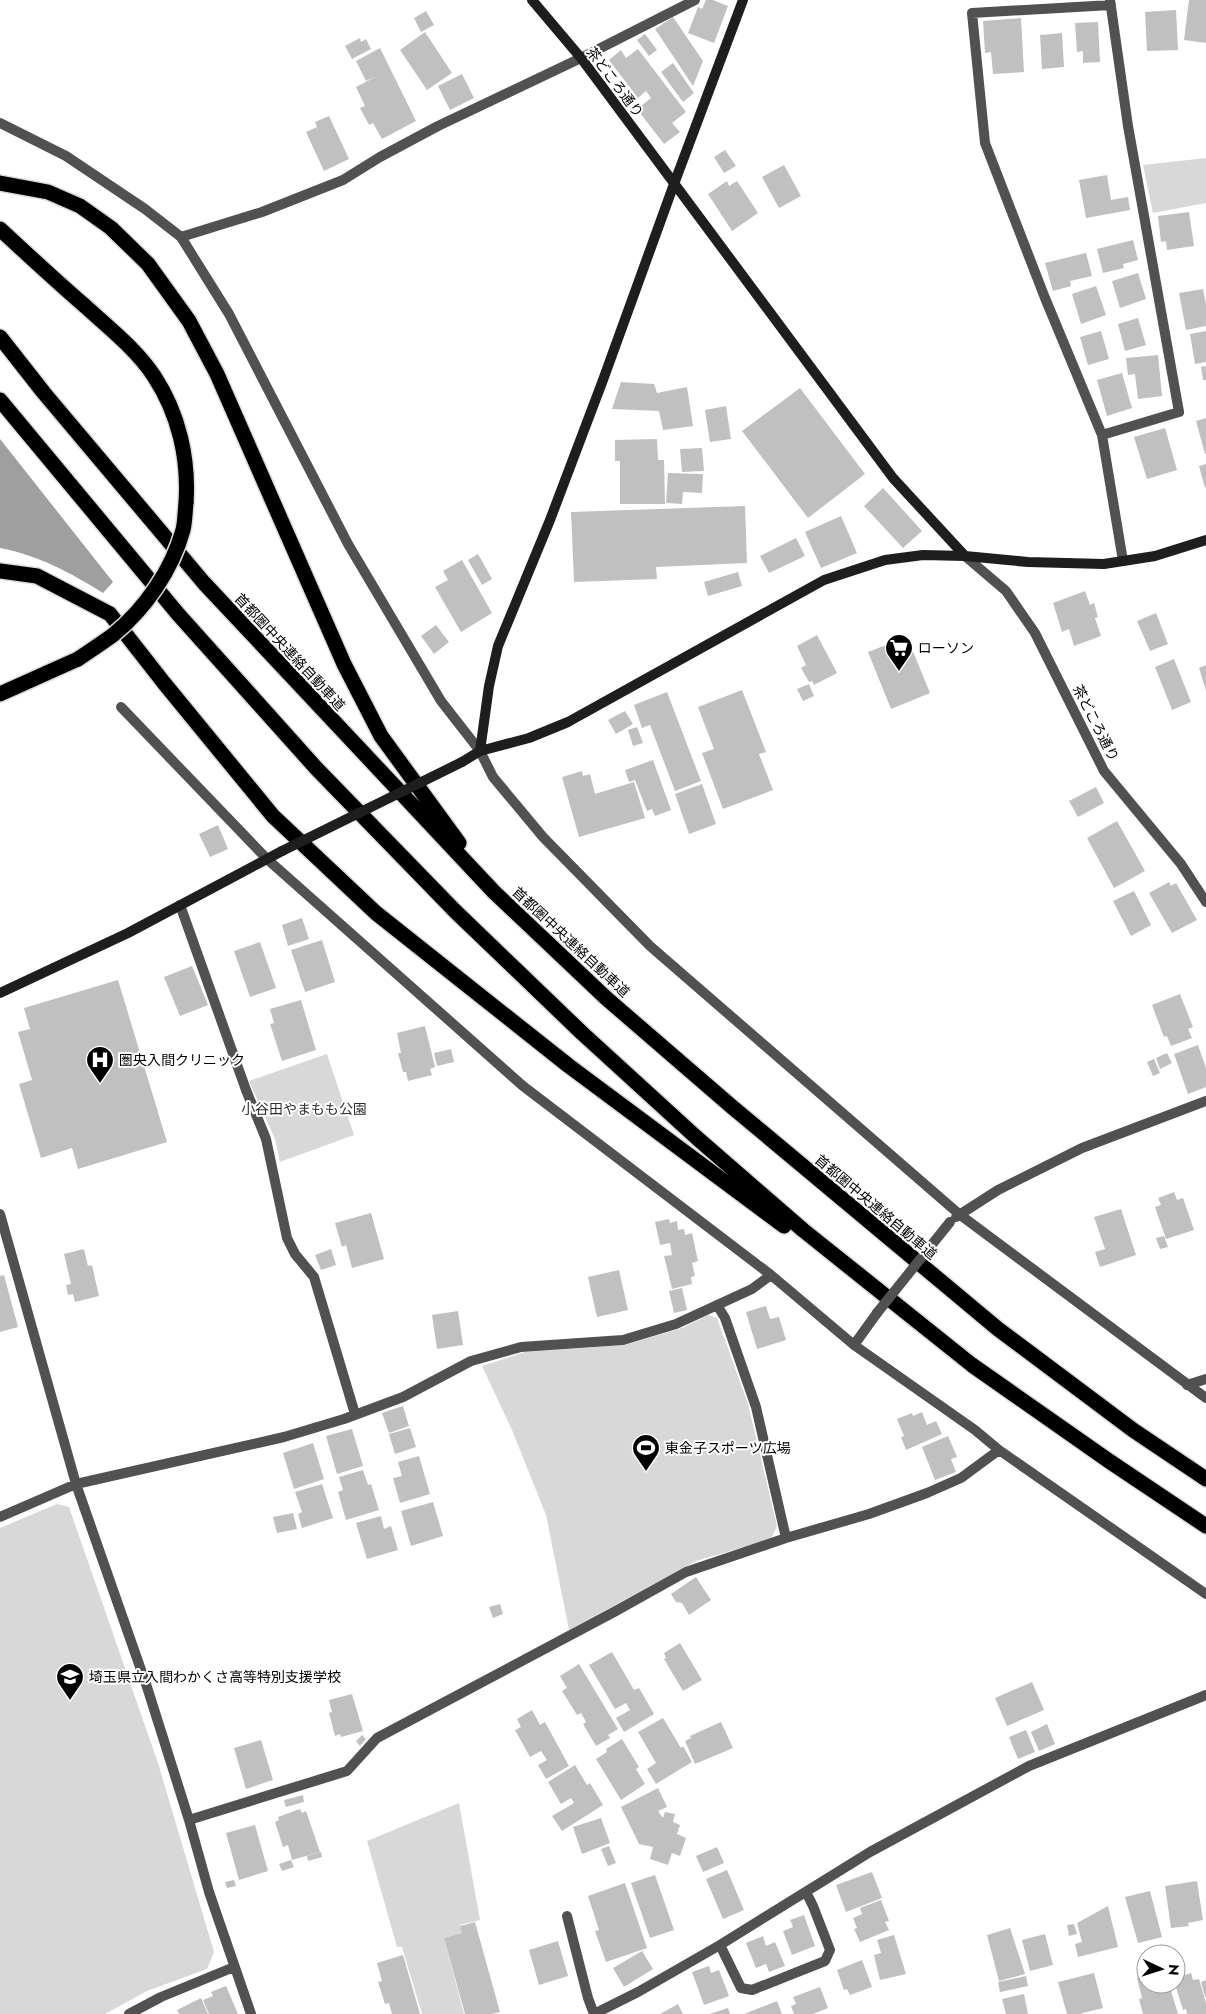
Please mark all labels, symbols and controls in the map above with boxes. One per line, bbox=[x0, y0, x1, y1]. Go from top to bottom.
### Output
street label: 茶どころ通り bbox=[582, 43, 648, 121]
street label: 首都圏中央連絡自動車道 bbox=[230, 589, 350, 715]
supermarket icon: ローソン bbox=[884, 633, 914, 672]
place label: ローソン bbox=[918, 638, 974, 658]
street label: 茶どころ通り bbox=[1068, 681, 1124, 765]
street label: 首都圏中央連絡自動車道 bbox=[508, 882, 634, 1002]
hospital icon: 圏央入間クリニック bbox=[85, 1045, 115, 1084]
place label: 圏央入間クリニック bbox=[119, 1050, 245, 1070]
park label: 小谷田やまもも公園 bbox=[241, 1099, 367, 1119]
street label: 首都圏中央連絡自動車道 bbox=[811, 1150, 941, 1264]
sports icon: 東金子スポーツ広場 bbox=[631, 1433, 661, 1472]
place label: 東金子スポーツ広場 bbox=[665, 1438, 791, 1458]
school or university icon: 埼玉県立入間わかくさ高等特別支援学校 bbox=[55, 1662, 85, 1701]
place label: 埼玉県立入間わかくさ高等特別支援学校 bbox=[89, 1667, 341, 1687]
north arrow bbox=[1136, 1944, 1186, 1994]
text: N bbox=[1164, 1964, 1184, 1976]

